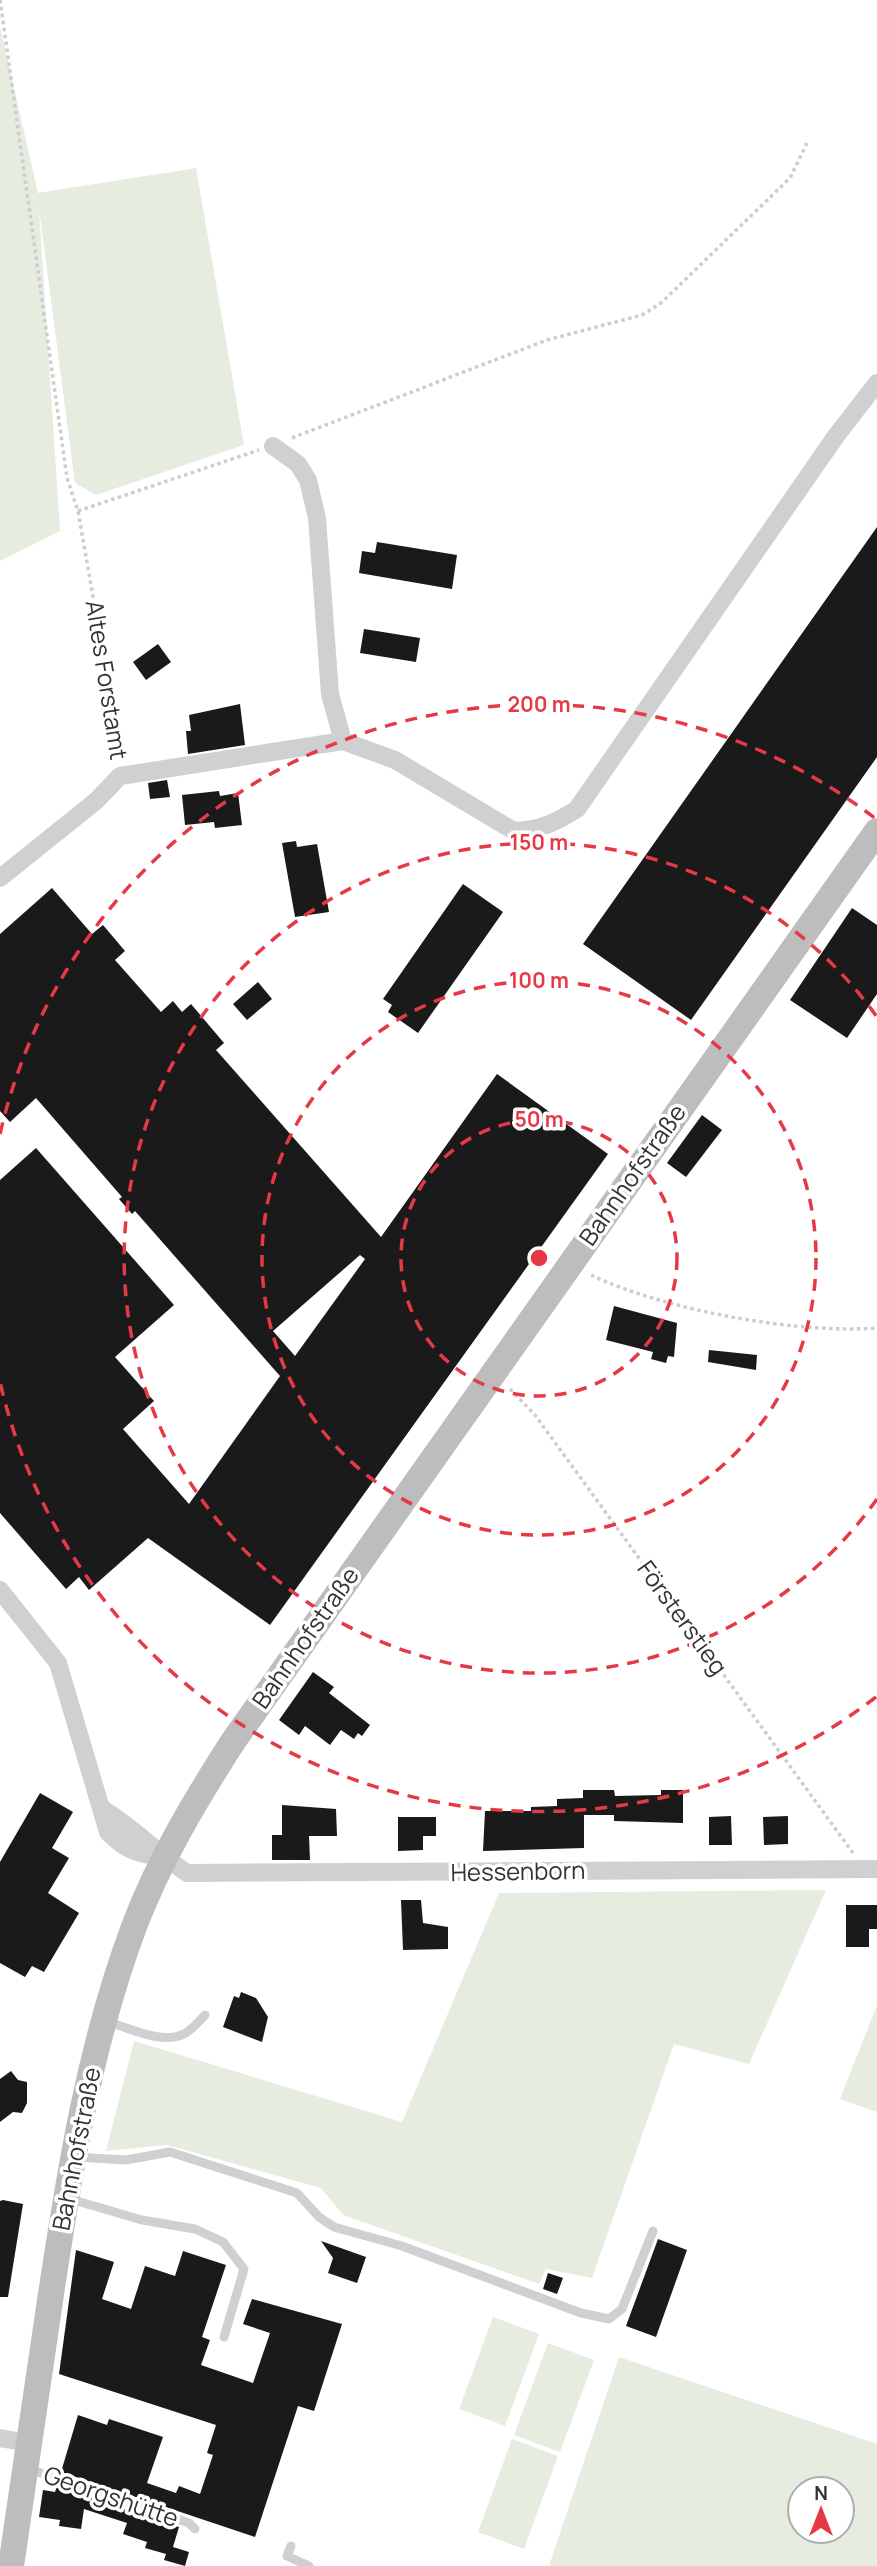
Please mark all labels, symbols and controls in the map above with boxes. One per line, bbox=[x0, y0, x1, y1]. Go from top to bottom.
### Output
street label: Altes Forstamt bbox=[79, 598, 136, 762]
text: 200 m bbox=[507, 690, 571, 718]
text: 150 m bbox=[510, 828, 568, 856]
text: 100 m bbox=[509, 966, 569, 994]
street label: Bahnhofstraße bbox=[571, 1097, 693, 1251]
text: 50 m bbox=[514, 1105, 564, 1133]
centre of rings bbox=[527, 1246, 551, 1270]
street label: Försterstieg bbox=[630, 1553, 736, 1681]
street label: Bahnhofstraße bbox=[244, 1560, 366, 1714]
street label: Hessenborn bbox=[450, 1853, 586, 1888]
street label: Bahnhofstraße bbox=[44, 2064, 108, 2233]
street label: Georgshütte bbox=[40, 2457, 183, 2534]
north arrow bbox=[786, 2475, 856, 2545]
text: N bbox=[814, 2480, 828, 2506]

